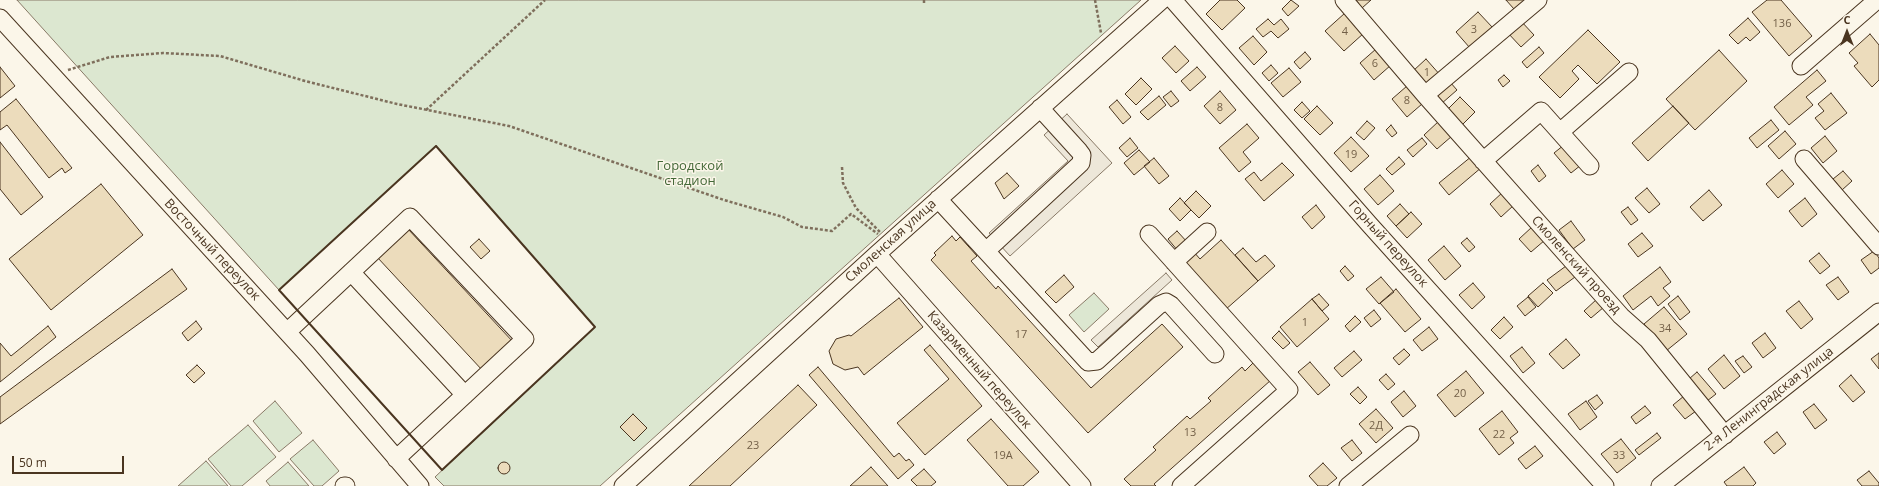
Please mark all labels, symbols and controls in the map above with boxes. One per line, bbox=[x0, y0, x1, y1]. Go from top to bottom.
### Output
north arrow bbox=[1827, 12, 1867, 52]
text: С bbox=[1843, 12, 1851, 27]
house number: 136 bbox=[1773, 17, 1791, 31]
house number: 3 bbox=[1471, 23, 1477, 37]
house number: 4 bbox=[1342, 25, 1348, 39]
house number: 6 bbox=[1372, 57, 1378, 71]
house number: 1 bbox=[1424, 66, 1430, 80]
house number: 8 bbox=[1404, 94, 1410, 108]
house number: 8 bbox=[1217, 101, 1223, 115]
house number: 19 bbox=[1345, 148, 1357, 162]
park label: Городской стадион bbox=[657, 158, 723, 189]
street label: Восточный переулок bbox=[161, 196, 263, 304]
street label: Смоленская улица bbox=[842, 196, 940, 286]
street label: Горный переулок bbox=[1345, 197, 1431, 291]
street label: Смоленский проезд bbox=[1528, 213, 1624, 317]
street label: Казарменный переулок bbox=[924, 308, 1034, 432]
house number: 1 bbox=[1302, 316, 1308, 330]
house number: 34 bbox=[1659, 322, 1671, 336]
house number: 17 bbox=[1015, 328, 1027, 342]
street label: 2-я Ленинградская улица bbox=[1701, 344, 1837, 454]
house number: 20 bbox=[1454, 387, 1466, 401]
house number: 2Д bbox=[1369, 419, 1383, 433]
house number: 13 bbox=[1184, 426, 1196, 440]
house number: 22 bbox=[1493, 428, 1505, 442]
house number: 23 bbox=[747, 439, 759, 453]
scale bar bbox=[14, 448, 126, 474]
house number: 19А bbox=[993, 449, 1013, 463]
house number: 33 bbox=[1613, 449, 1625, 463]
text: 50 m bbox=[19, 454, 47, 471]

